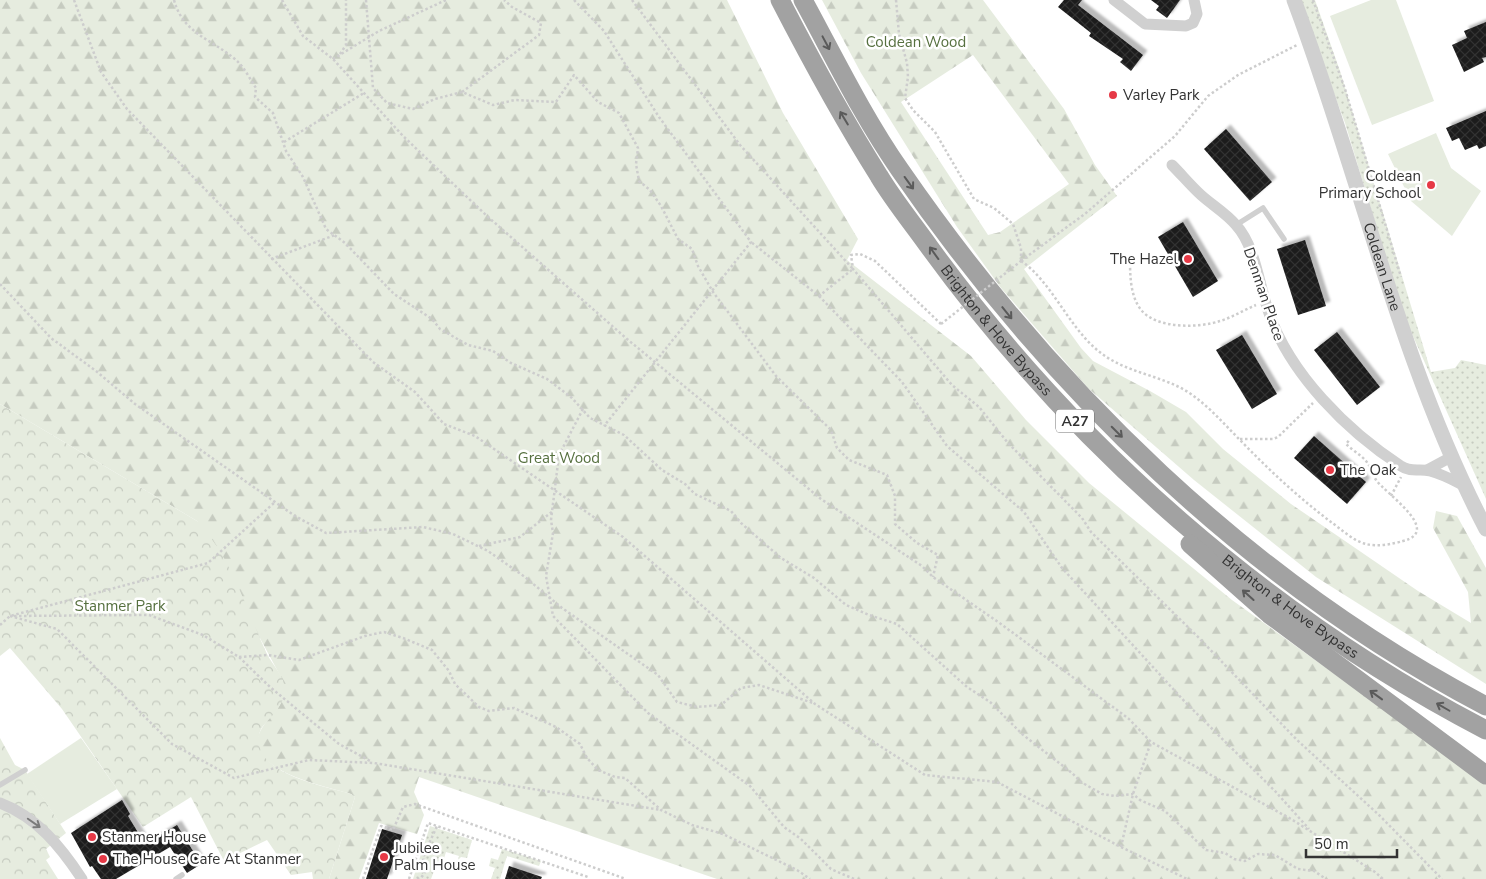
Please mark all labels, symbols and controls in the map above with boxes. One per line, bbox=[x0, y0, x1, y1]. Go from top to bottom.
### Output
park label: Coldean Wood bbox=[866, 32, 966, 52]
one-way arrow bbox=[822, 35, 831, 50]
place label: Varley Park bbox=[1122, 85, 1200, 105]
marker: Varley Park bbox=[1107, 89, 1119, 101]
one-way arrow bbox=[838, 111, 848, 125]
place label: Coldean Primary School bbox=[1319, 166, 1422, 203]
one-way arrow bbox=[904, 176, 914, 190]
marker: Coldean Primary School bbox=[1425, 179, 1437, 191]
street label: Coldean Lane bbox=[1358, 220, 1406, 314]
street label: Denman Place bbox=[1239, 245, 1289, 343]
one-way arrow bbox=[929, 246, 939, 260]
place label: The Hazel bbox=[1110, 249, 1179, 269]
marker: The Hazel bbox=[1182, 253, 1194, 265]
street label: Brighton & Hove Bypass bbox=[936, 261, 1057, 400]
one-way arrow bbox=[1001, 306, 1012, 319]
road number: A27 bbox=[1056, 410, 1094, 432]
one-way arrow bbox=[1110, 426, 1122, 438]
park label: Great Wood bbox=[518, 448, 600, 468]
place label: The Oak bbox=[1340, 460, 1397, 480]
marker: The Oak bbox=[1324, 464, 1336, 476]
street label: Brighton & Hove Bypass bbox=[1218, 550, 1363, 663]
one-way arrow bbox=[1241, 590, 1254, 601]
park label: Stanmer Park bbox=[75, 596, 166, 616]
one-way arrow bbox=[1369, 690, 1383, 700]
one-way arrow bbox=[1437, 701, 1451, 711]
one-way arrow bbox=[27, 818, 41, 828]
scale bar bbox=[1306, 826, 1397, 858]
place label: Stanmer House bbox=[102, 827, 206, 847]
marker: Stanmer House bbox=[86, 831, 98, 843]
text: 50 m bbox=[1314, 834, 1349, 854]
place label: Jubilee Palm House bbox=[393, 838, 476, 875]
place label: The House Cafe At Stanmer bbox=[113, 849, 302, 869]
marker: Jubilee Palm House bbox=[378, 851, 390, 863]
marker: The House Cafe At Stanmer bbox=[97, 853, 109, 865]

